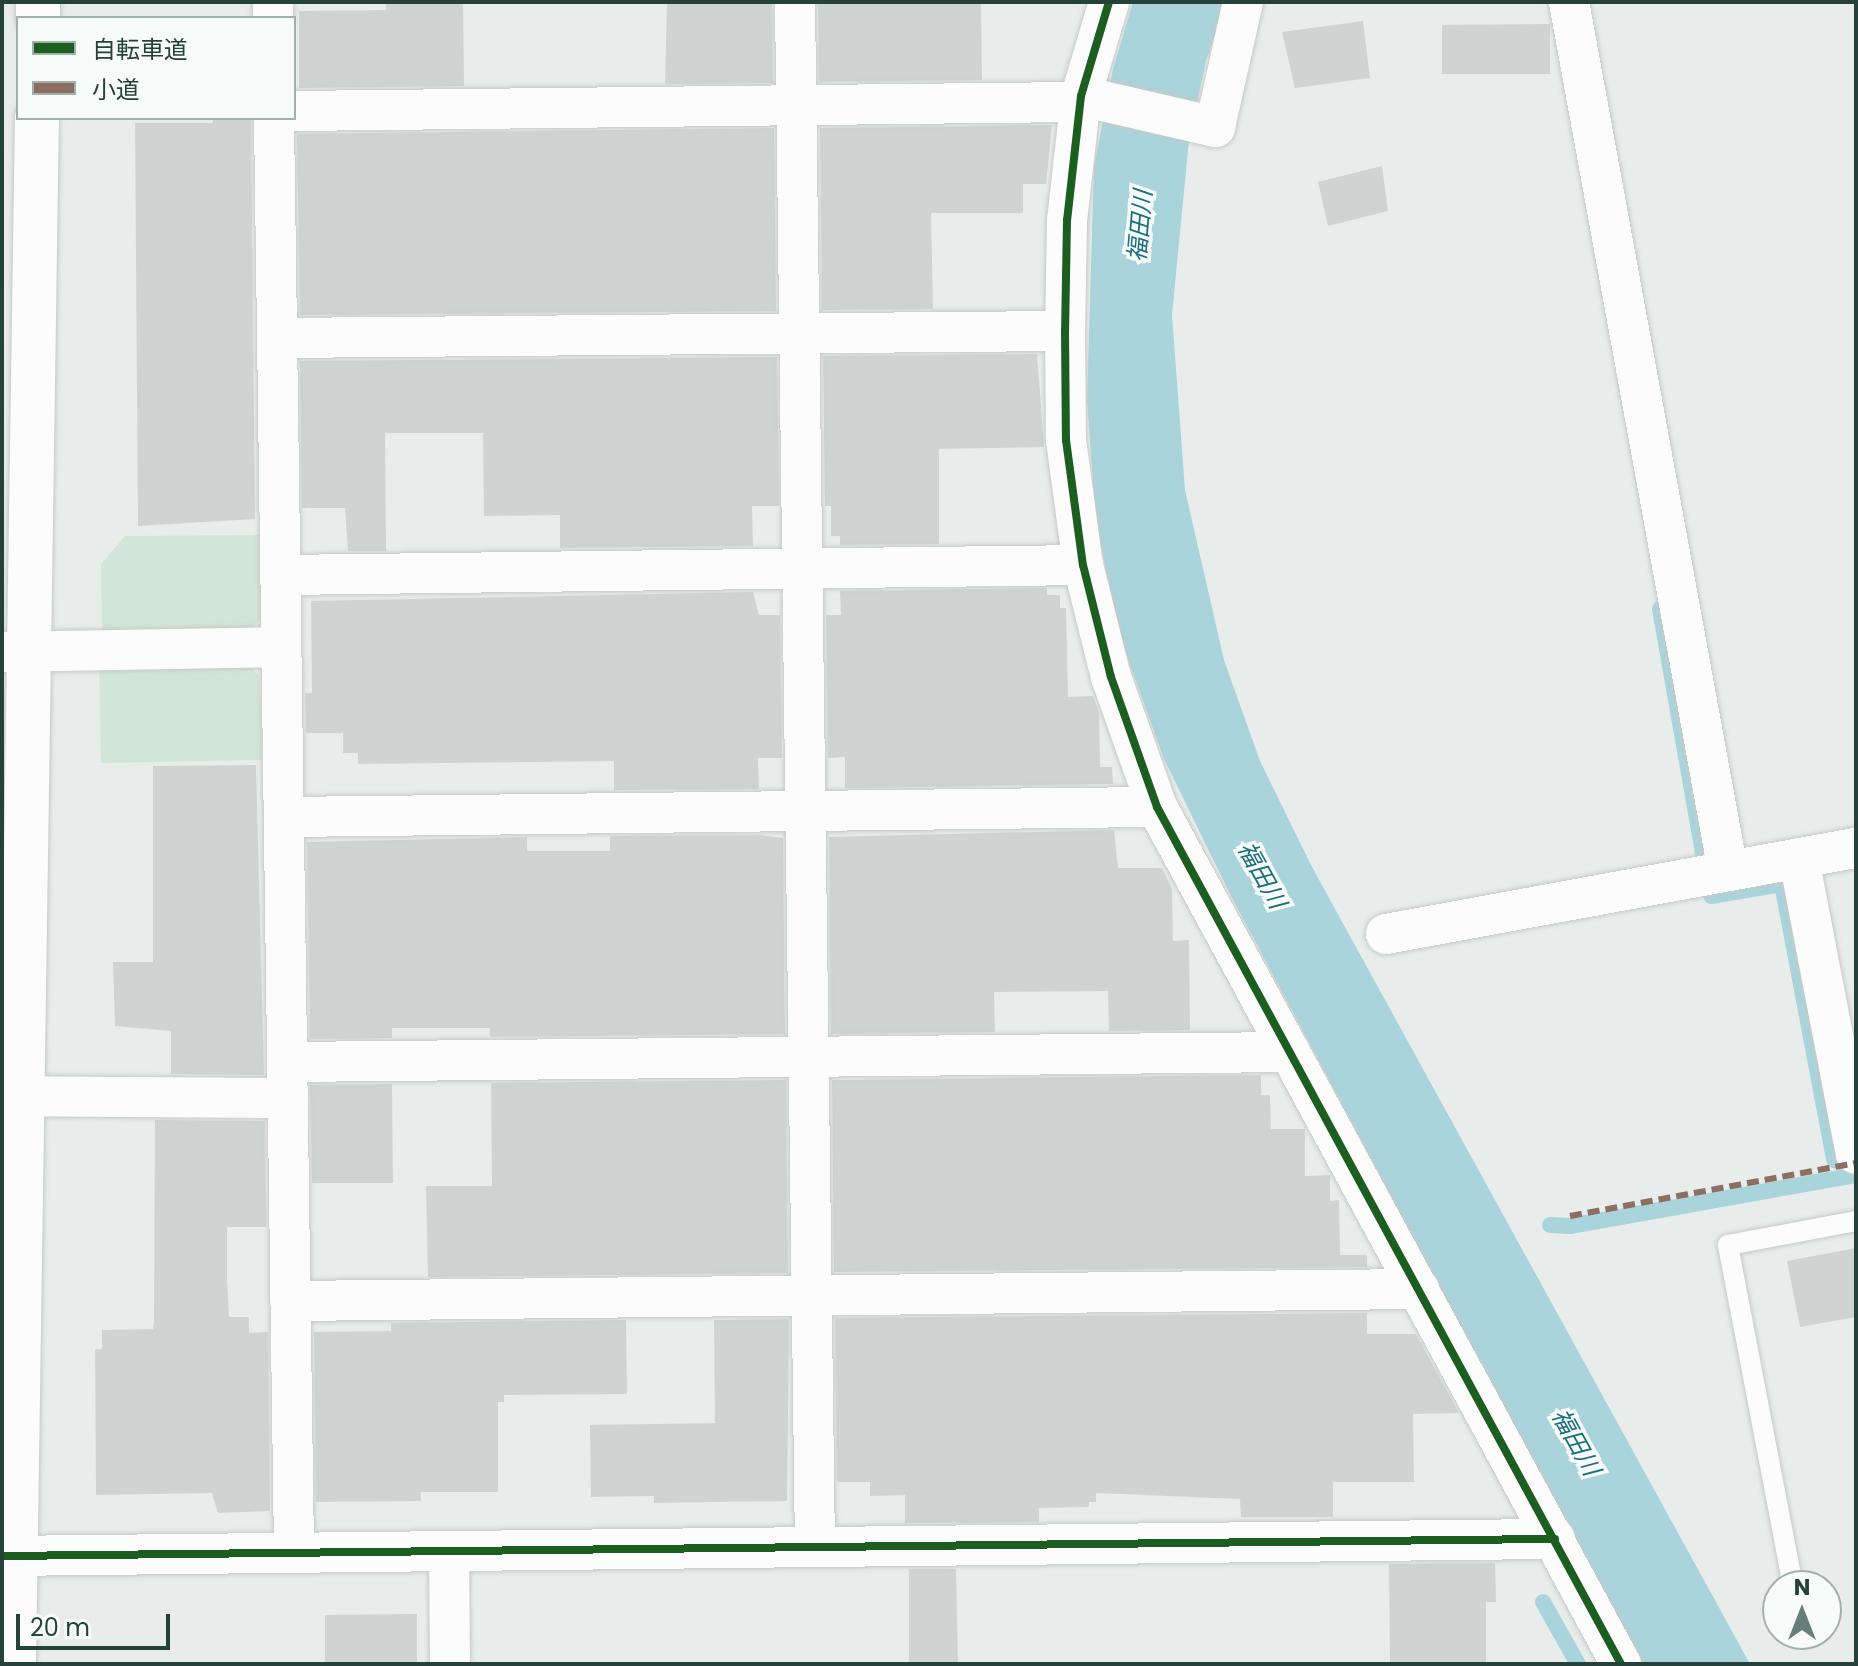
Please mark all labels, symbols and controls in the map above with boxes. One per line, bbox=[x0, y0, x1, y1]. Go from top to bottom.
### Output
legend bbox=[16, 16, 296, 120]
text: 自転車道 bbox=[92, 33, 188, 66]
text: 小道 bbox=[92, 73, 140, 106]
water label: 福田川 bbox=[1123, 189, 1157, 263]
water label: 福田川 bbox=[1232, 837, 1292, 913]
water label: 福田川 bbox=[1546, 1404, 1606, 1480]
north arrow bbox=[1762, 1570, 1842, 1650]
text: N bbox=[1794, 1572, 1810, 1603]
scale bar bbox=[20, 1598, 174, 1648]
text: 20 m bbox=[30, 1611, 90, 1644]

